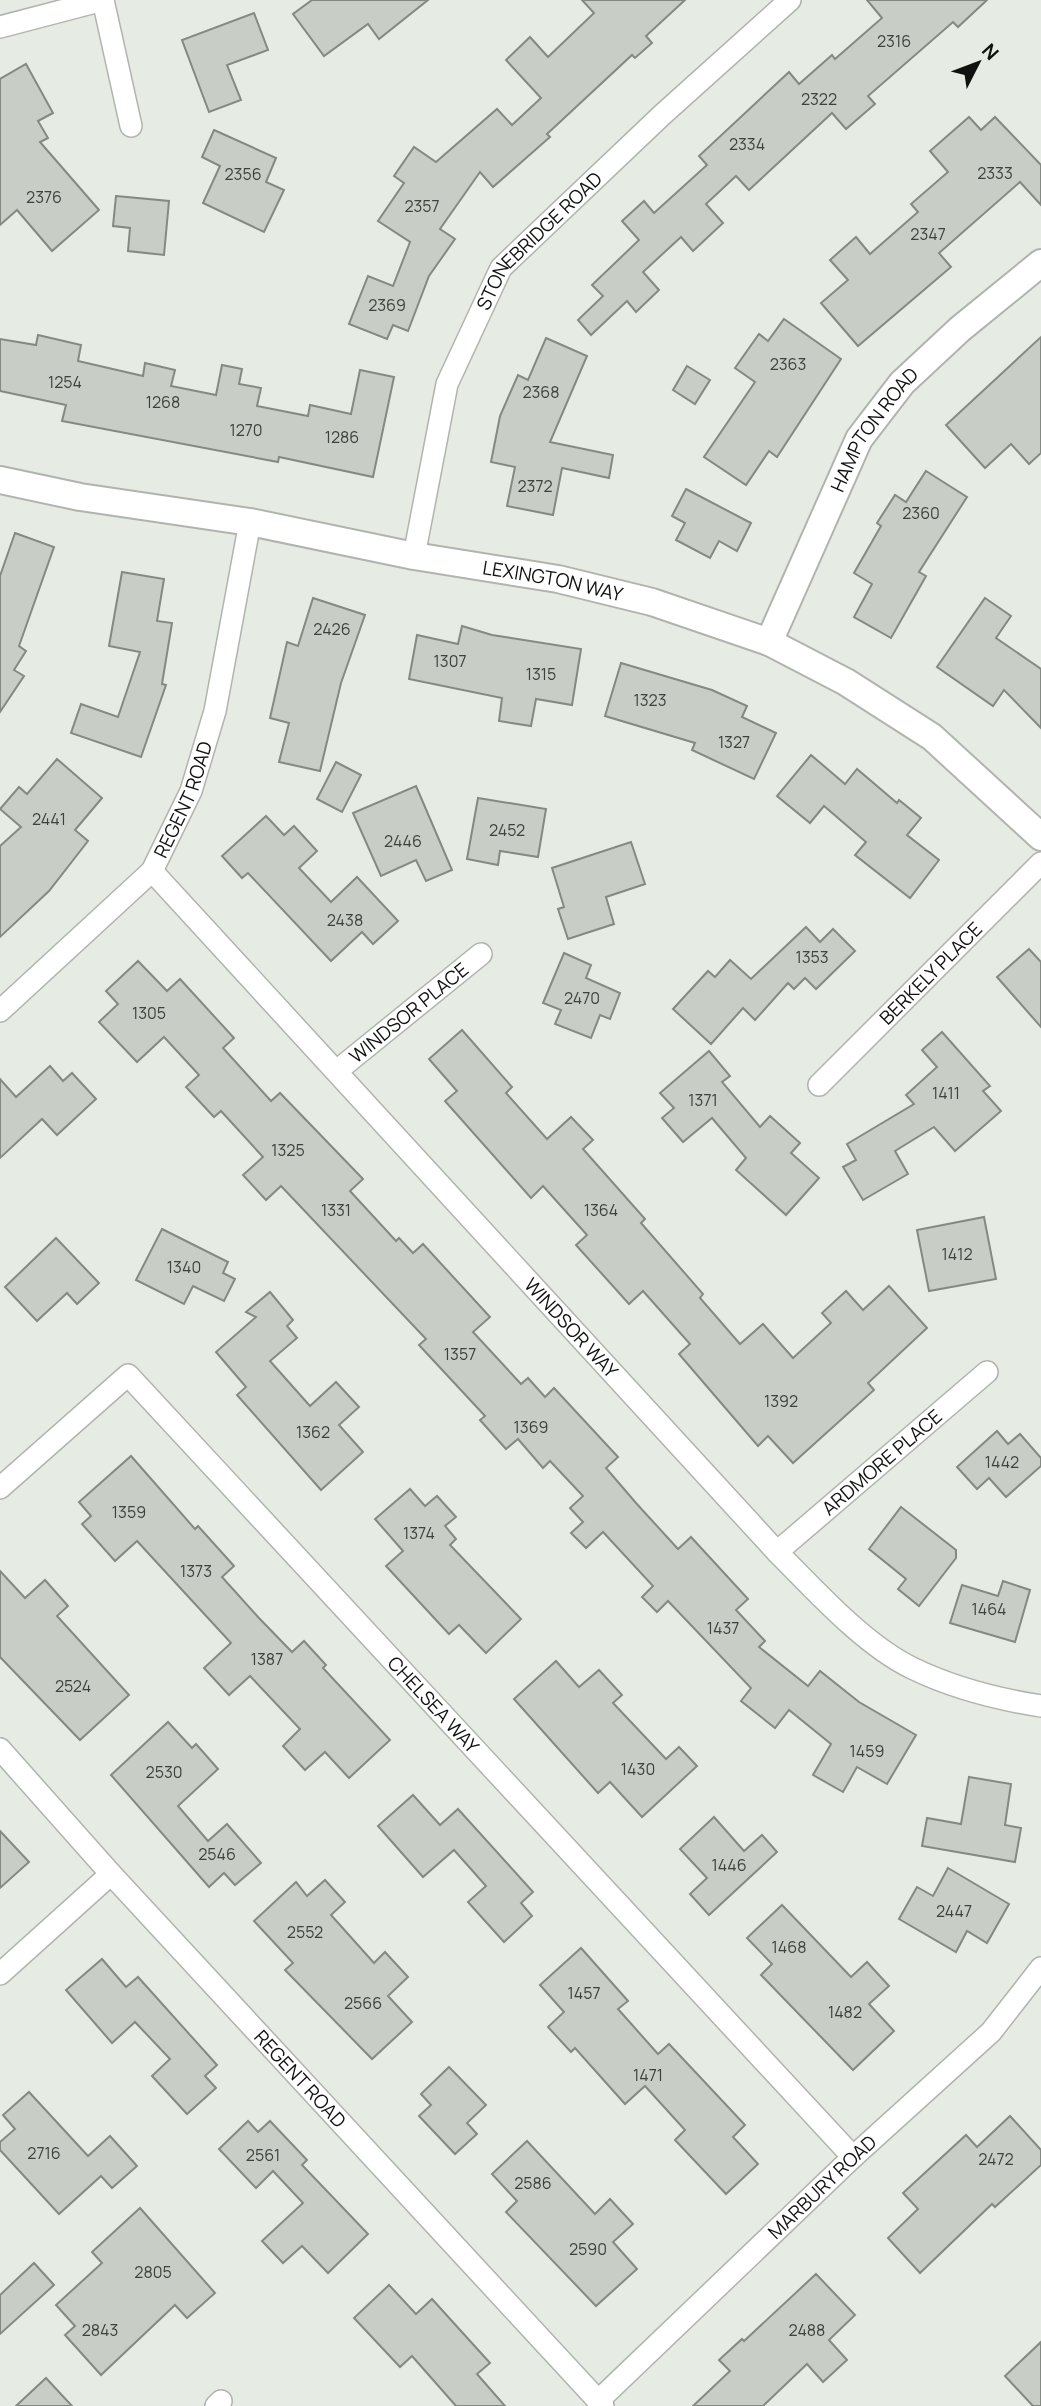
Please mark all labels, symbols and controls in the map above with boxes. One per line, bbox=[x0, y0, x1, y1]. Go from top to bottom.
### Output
north arrow bbox=[943, 28, 1013, 98]
house number: 2316 bbox=[877, 30, 911, 52]
text: N bbox=[976, 38, 1005, 65]
house number: 2322 bbox=[801, 88, 837, 110]
house number: 2334 bbox=[729, 133, 765, 155]
house number: 2333 bbox=[977, 162, 1013, 184]
house number: 2356 bbox=[224, 163, 262, 185]
street label: STONEBRIDGE ROAD bbox=[470, 166, 608, 314]
house number: 2376 bbox=[26, 186, 62, 208]
house number: 2357 bbox=[404, 195, 440, 217]
house number: 2347 bbox=[910, 223, 946, 245]
house number: 2369 bbox=[368, 294, 406, 316]
house number: 2363 bbox=[770, 353, 806, 375]
street label: HAMPTON ROAD bbox=[824, 361, 924, 496]
house number: 1254 bbox=[48, 371, 82, 393]
house number: 2368 bbox=[522, 381, 560, 403]
house number: 1268 bbox=[146, 391, 180, 413]
house number: 1270 bbox=[229, 419, 263, 441]
house number: 1286 bbox=[325, 426, 359, 448]
house number: 2372 bbox=[517, 475, 553, 497]
house number: 2360 bbox=[902, 502, 940, 524]
street label: LEXINGTON WAY bbox=[481, 554, 626, 607]
house number: 2426 bbox=[313, 618, 351, 640]
house number: 1307 bbox=[434, 650, 466, 672]
house number: 1315 bbox=[526, 663, 556, 685]
house number: 1323 bbox=[633, 689, 667, 711]
house number: 1327 bbox=[718, 731, 750, 753]
street label: REGENT ROAD bbox=[147, 738, 218, 862]
house number: 2441 bbox=[32, 808, 66, 830]
house number: 2452 bbox=[489, 819, 525, 841]
house number: 2446 bbox=[384, 830, 422, 852]
house number: 2438 bbox=[327, 909, 363, 931]
street label: BERKELY PLACE bbox=[874, 916, 988, 1030]
house number: 1353 bbox=[795, 946, 829, 968]
street label: WINDSOR PLACE bbox=[344, 956, 474, 1069]
house number: 2470 bbox=[564, 987, 600, 1009]
house number: 1305 bbox=[132, 1002, 166, 1024]
house number: 1411 bbox=[932, 1082, 960, 1104]
house number: 1371 bbox=[688, 1089, 718, 1111]
house number: 1325 bbox=[271, 1139, 305, 1161]
house number: 1331 bbox=[321, 1199, 351, 1221]
house number: 1364 bbox=[584, 1199, 618, 1221]
house number: 1412 bbox=[941, 1243, 973, 1265]
house number: 1340 bbox=[167, 1256, 201, 1278]
street label: WINDSOR WAY bbox=[519, 1272, 624, 1384]
house number: 1357 bbox=[444, 1343, 476, 1365]
house number: 1392 bbox=[764, 1390, 798, 1412]
street label: ARDMORE PLACE bbox=[816, 1403, 947, 1521]
house number: 1369 bbox=[514, 1416, 548, 1438]
house number: 1362 bbox=[296, 1421, 330, 1443]
house number: 1442 bbox=[985, 1451, 1019, 1473]
house number: 1359 bbox=[112, 1501, 146, 1523]
house number: 1374 bbox=[403, 1522, 435, 1544]
house number: 1373 bbox=[180, 1560, 212, 1582]
house number: 1464 bbox=[971, 1598, 1007, 1620]
house number: 1437 bbox=[707, 1617, 739, 1639]
house number: 1387 bbox=[251, 1648, 283, 1670]
street label: CHELSEA WAY bbox=[382, 1650, 485, 1759]
house number: 2524 bbox=[55, 1675, 91, 1697]
house number: 1459 bbox=[850, 1740, 884, 1762]
house number: 1430 bbox=[621, 1758, 655, 1780]
house number: 2530 bbox=[146, 1761, 182, 1783]
house number: 2546 bbox=[198, 1843, 236, 1865]
house number: 1446 bbox=[711, 1854, 747, 1876]
house number: 2447 bbox=[936, 1900, 972, 1922]
house number: 2552 bbox=[287, 1921, 323, 1943]
house number: 1468 bbox=[772, 1936, 806, 1958]
house number: 1457 bbox=[568, 1982, 600, 2004]
house number: 2566 bbox=[344, 1992, 382, 2014]
house number: 1482 bbox=[828, 2001, 862, 2023]
street label: REGENT ROAD bbox=[249, 2024, 352, 2133]
house number: 1471 bbox=[633, 2064, 663, 2086]
street label: MARBURY ROAD bbox=[762, 2129, 882, 2245]
house number: 2716 bbox=[27, 2142, 61, 2164]
house number: 2561 bbox=[246, 2144, 280, 2166]
house number: 2472 bbox=[978, 2148, 1014, 2170]
house number: 2586 bbox=[514, 2172, 552, 2194]
house number: 2590 bbox=[569, 2238, 607, 2260]
house number: 2805 bbox=[134, 2261, 172, 2283]
house number: 2843 bbox=[82, 2319, 118, 2341]
house number: 2488 bbox=[789, 2319, 825, 2341]

